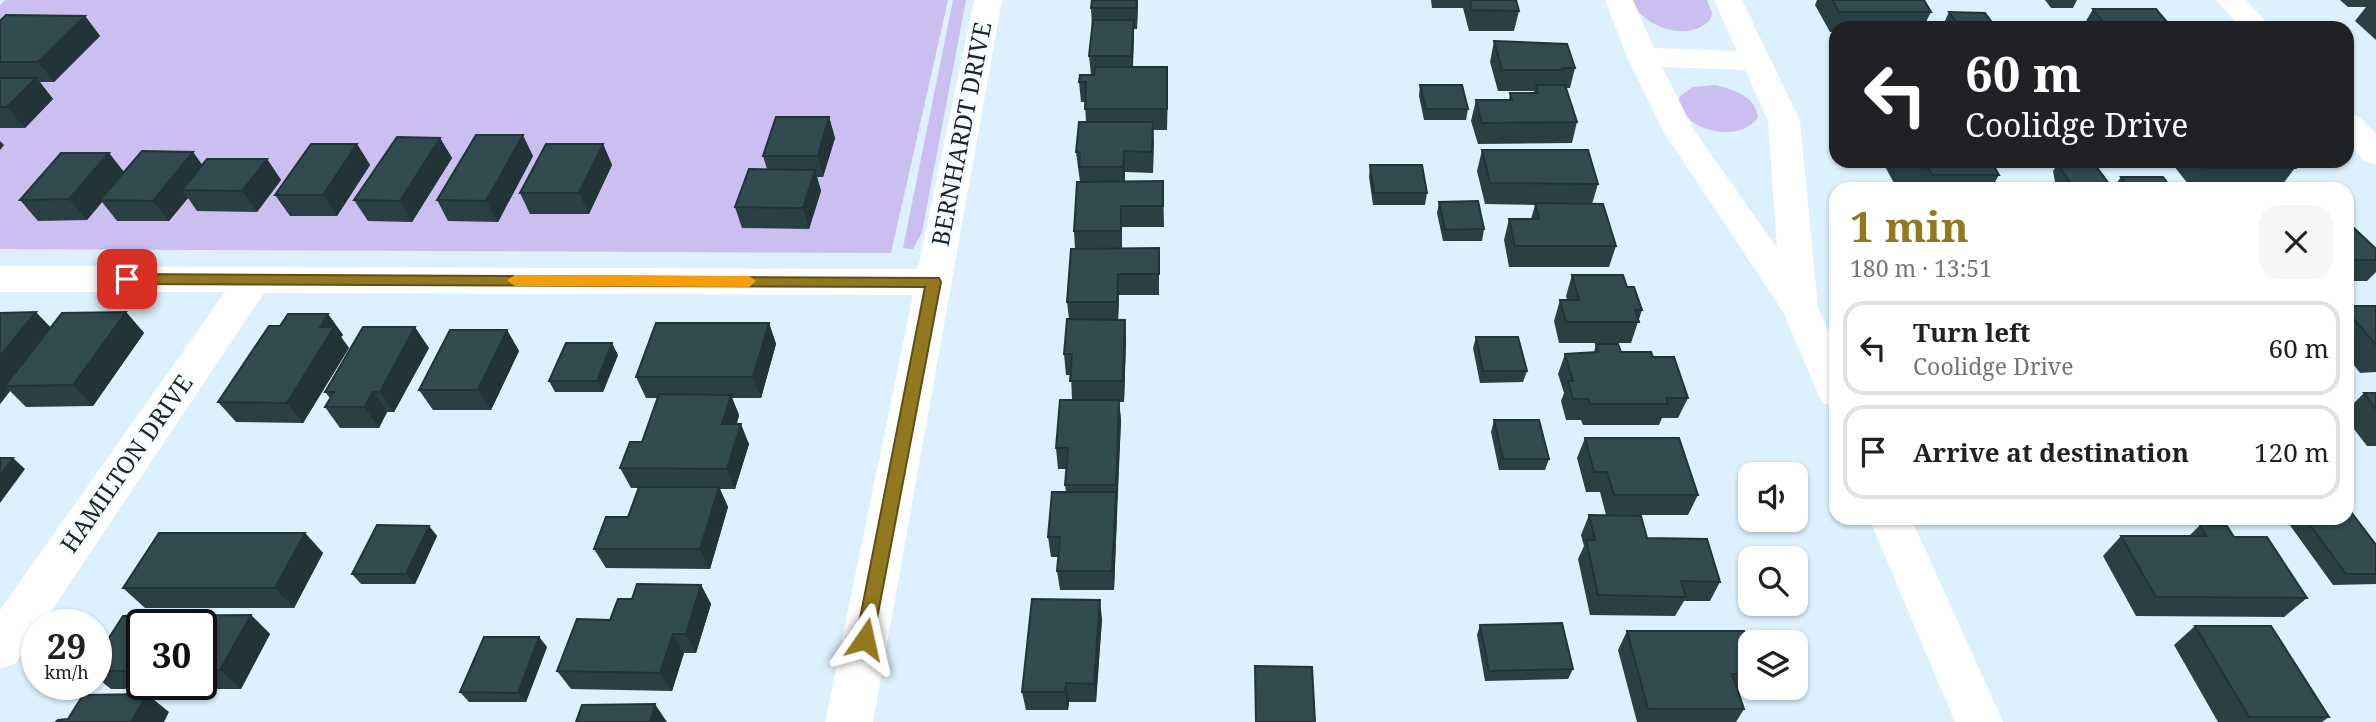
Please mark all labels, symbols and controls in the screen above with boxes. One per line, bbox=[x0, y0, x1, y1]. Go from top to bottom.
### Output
street label: BERNHARDT DRIVE bbox=[923, 19, 998, 249]
text: 60 m bbox=[1965, 40, 2081, 106]
icon: left bbox=[1850, 49, 1941, 140]
text: Coolidge Drive bbox=[1965, 103, 2188, 146]
text: 1 min bbox=[1850, 197, 1969, 254]
button: close bbox=[2259, 205, 2333, 279]
pin bbox=[97, 249, 157, 309]
text: 180 m · 13:51 bbox=[1850, 252, 1992, 284]
icon: arrive bbox=[108, 260, 146, 298]
text: Turn left bbox=[1913, 314, 2030, 350]
icon: left bbox=[1854, 329, 1892, 367]
text: 60 m bbox=[2269, 330, 2329, 366]
text: Coolidge Drive bbox=[1913, 350, 2073, 382]
street label: HAMILTON DRIVE bbox=[52, 368, 200, 559]
icon: arrive bbox=[1854, 433, 1892, 471]
text: Arrive at destination bbox=[1913, 434, 2189, 470]
text: 120 m bbox=[2254, 434, 2329, 470]
map controls bbox=[1738, 462, 1808, 700]
button: sound bbox=[1738, 462, 1808, 532]
button: search bbox=[1738, 546, 1808, 616]
position arrow bbox=[828, 602, 902, 676]
speed limit sign: 30 bbox=[126, 609, 217, 700]
text: 29 bbox=[47, 622, 86, 669]
button: layers bbox=[1738, 630, 1808, 700]
text: km/h bbox=[44, 660, 89, 684]

